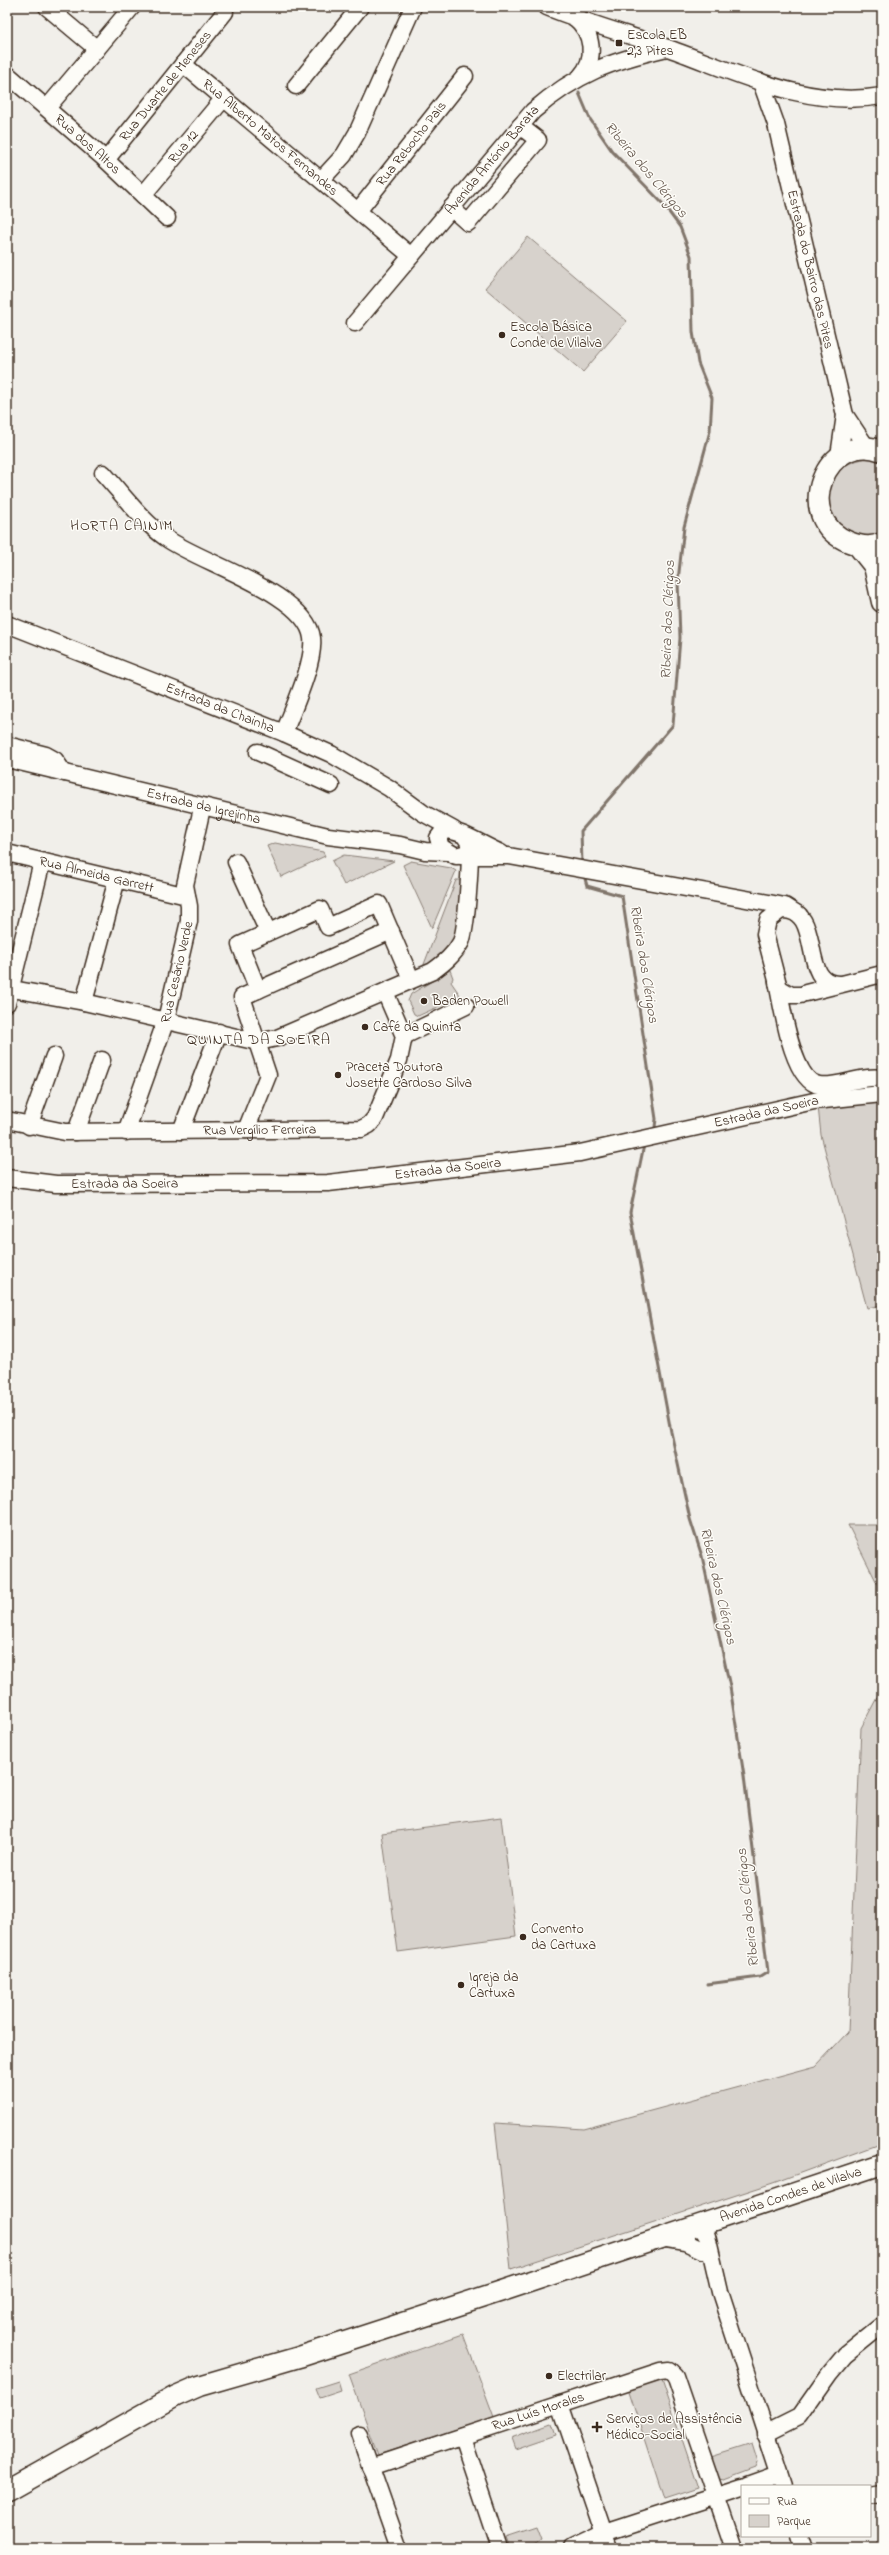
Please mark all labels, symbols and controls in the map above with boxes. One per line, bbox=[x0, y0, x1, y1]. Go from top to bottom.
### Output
place label: Escola EB 2,3 Pites bbox=[627, 25, 687, 62]
street label: Rua Duarte de Meneses bbox=[114, 26, 217, 146]
marker: Escola EB 2,3 Pites bbox=[614, 38, 624, 48]
street label: Rua Alberto Matos Fernandes bbox=[198, 74, 343, 201]
street label: Rua Rebocho Pais bbox=[371, 96, 452, 191]
street label: Avenida António Barata bbox=[440, 100, 544, 219]
street label: Rua dos Altos bbox=[50, 109, 126, 179]
water label: Ribeira dos Clérigos bbox=[598, 117, 693, 224]
street label: Rua 12 bbox=[163, 125, 204, 168]
street label: Estrada do Bairro das Pites bbox=[781, 188, 839, 351]
place label: Escola Básica Conde de Vilalva bbox=[510, 317, 602, 354]
marker: Escola Básica Conde de Vilalva bbox=[497, 330, 507, 340]
district label: HORTA CAINIM bbox=[70, 515, 174, 537]
water label: Ribeira dos Clérigos bbox=[655, 560, 682, 680]
street label: Estrada da Chainha bbox=[162, 677, 278, 739]
street label: Estrada da Igrejinha bbox=[144, 782, 263, 830]
street label: Rua Almeida Garrett bbox=[37, 851, 156, 898]
water label: Ribeira dos Clérigos bbox=[623, 903, 664, 1025]
street label: Rua Cesário Verde bbox=[155, 918, 199, 1025]
place label: Baden Powell bbox=[431, 991, 508, 1012]
marker: Baden Powell bbox=[419, 996, 429, 1006]
place label: Café da Quinta bbox=[373, 1017, 461, 1038]
marker: Café da Quinta bbox=[360, 1022, 370, 1032]
district label: QUINTA DA SOEIRA bbox=[187, 1029, 331, 1051]
place label: Praceta Doutora Josette Cardoso Silva bbox=[346, 1057, 472, 1094]
marker: Praceta Doutora Josette Cardoso Silva bbox=[333, 1070, 343, 1080]
street label: Estrada da Soeira bbox=[712, 1090, 820, 1133]
street label: Rua Vergílio Ferreira bbox=[203, 1119, 317, 1142]
street label: Estrada da Soeira bbox=[393, 1152, 502, 1185]
street label: Estrada da Soeira bbox=[71, 1173, 178, 1194]
water label: Ribeira dos Clérigos bbox=[693, 1525, 742, 1647]
water label: Ribeira dos Clérigos bbox=[731, 1847, 766, 1969]
place label: Convento da Cartuxa bbox=[531, 1919, 596, 1956]
marker: Convento da Cartuxa bbox=[518, 1932, 528, 1942]
place label: Igreja da Cartuxa bbox=[469, 1967, 519, 2004]
marker: Igreja da Cartuxa bbox=[456, 1980, 466, 1990]
street label: Avenida Condes de Vilalva bbox=[717, 2161, 865, 2228]
place label: Electrilar bbox=[557, 2366, 607, 2387]
marker: Electrilar bbox=[544, 2371, 554, 2381]
street label: Rua Luís Morales bbox=[489, 2386, 587, 2437]
place label: Serviços de Assistência Médico-Social bbox=[606, 2409, 742, 2446]
marker: Serviços de Assistência Médico-Social bbox=[591, 2421, 603, 2433]
legend bbox=[741, 2485, 871, 2537]
text: Rua bbox=[777, 2493, 797, 2511]
text: Parque bbox=[777, 2513, 811, 2531]

